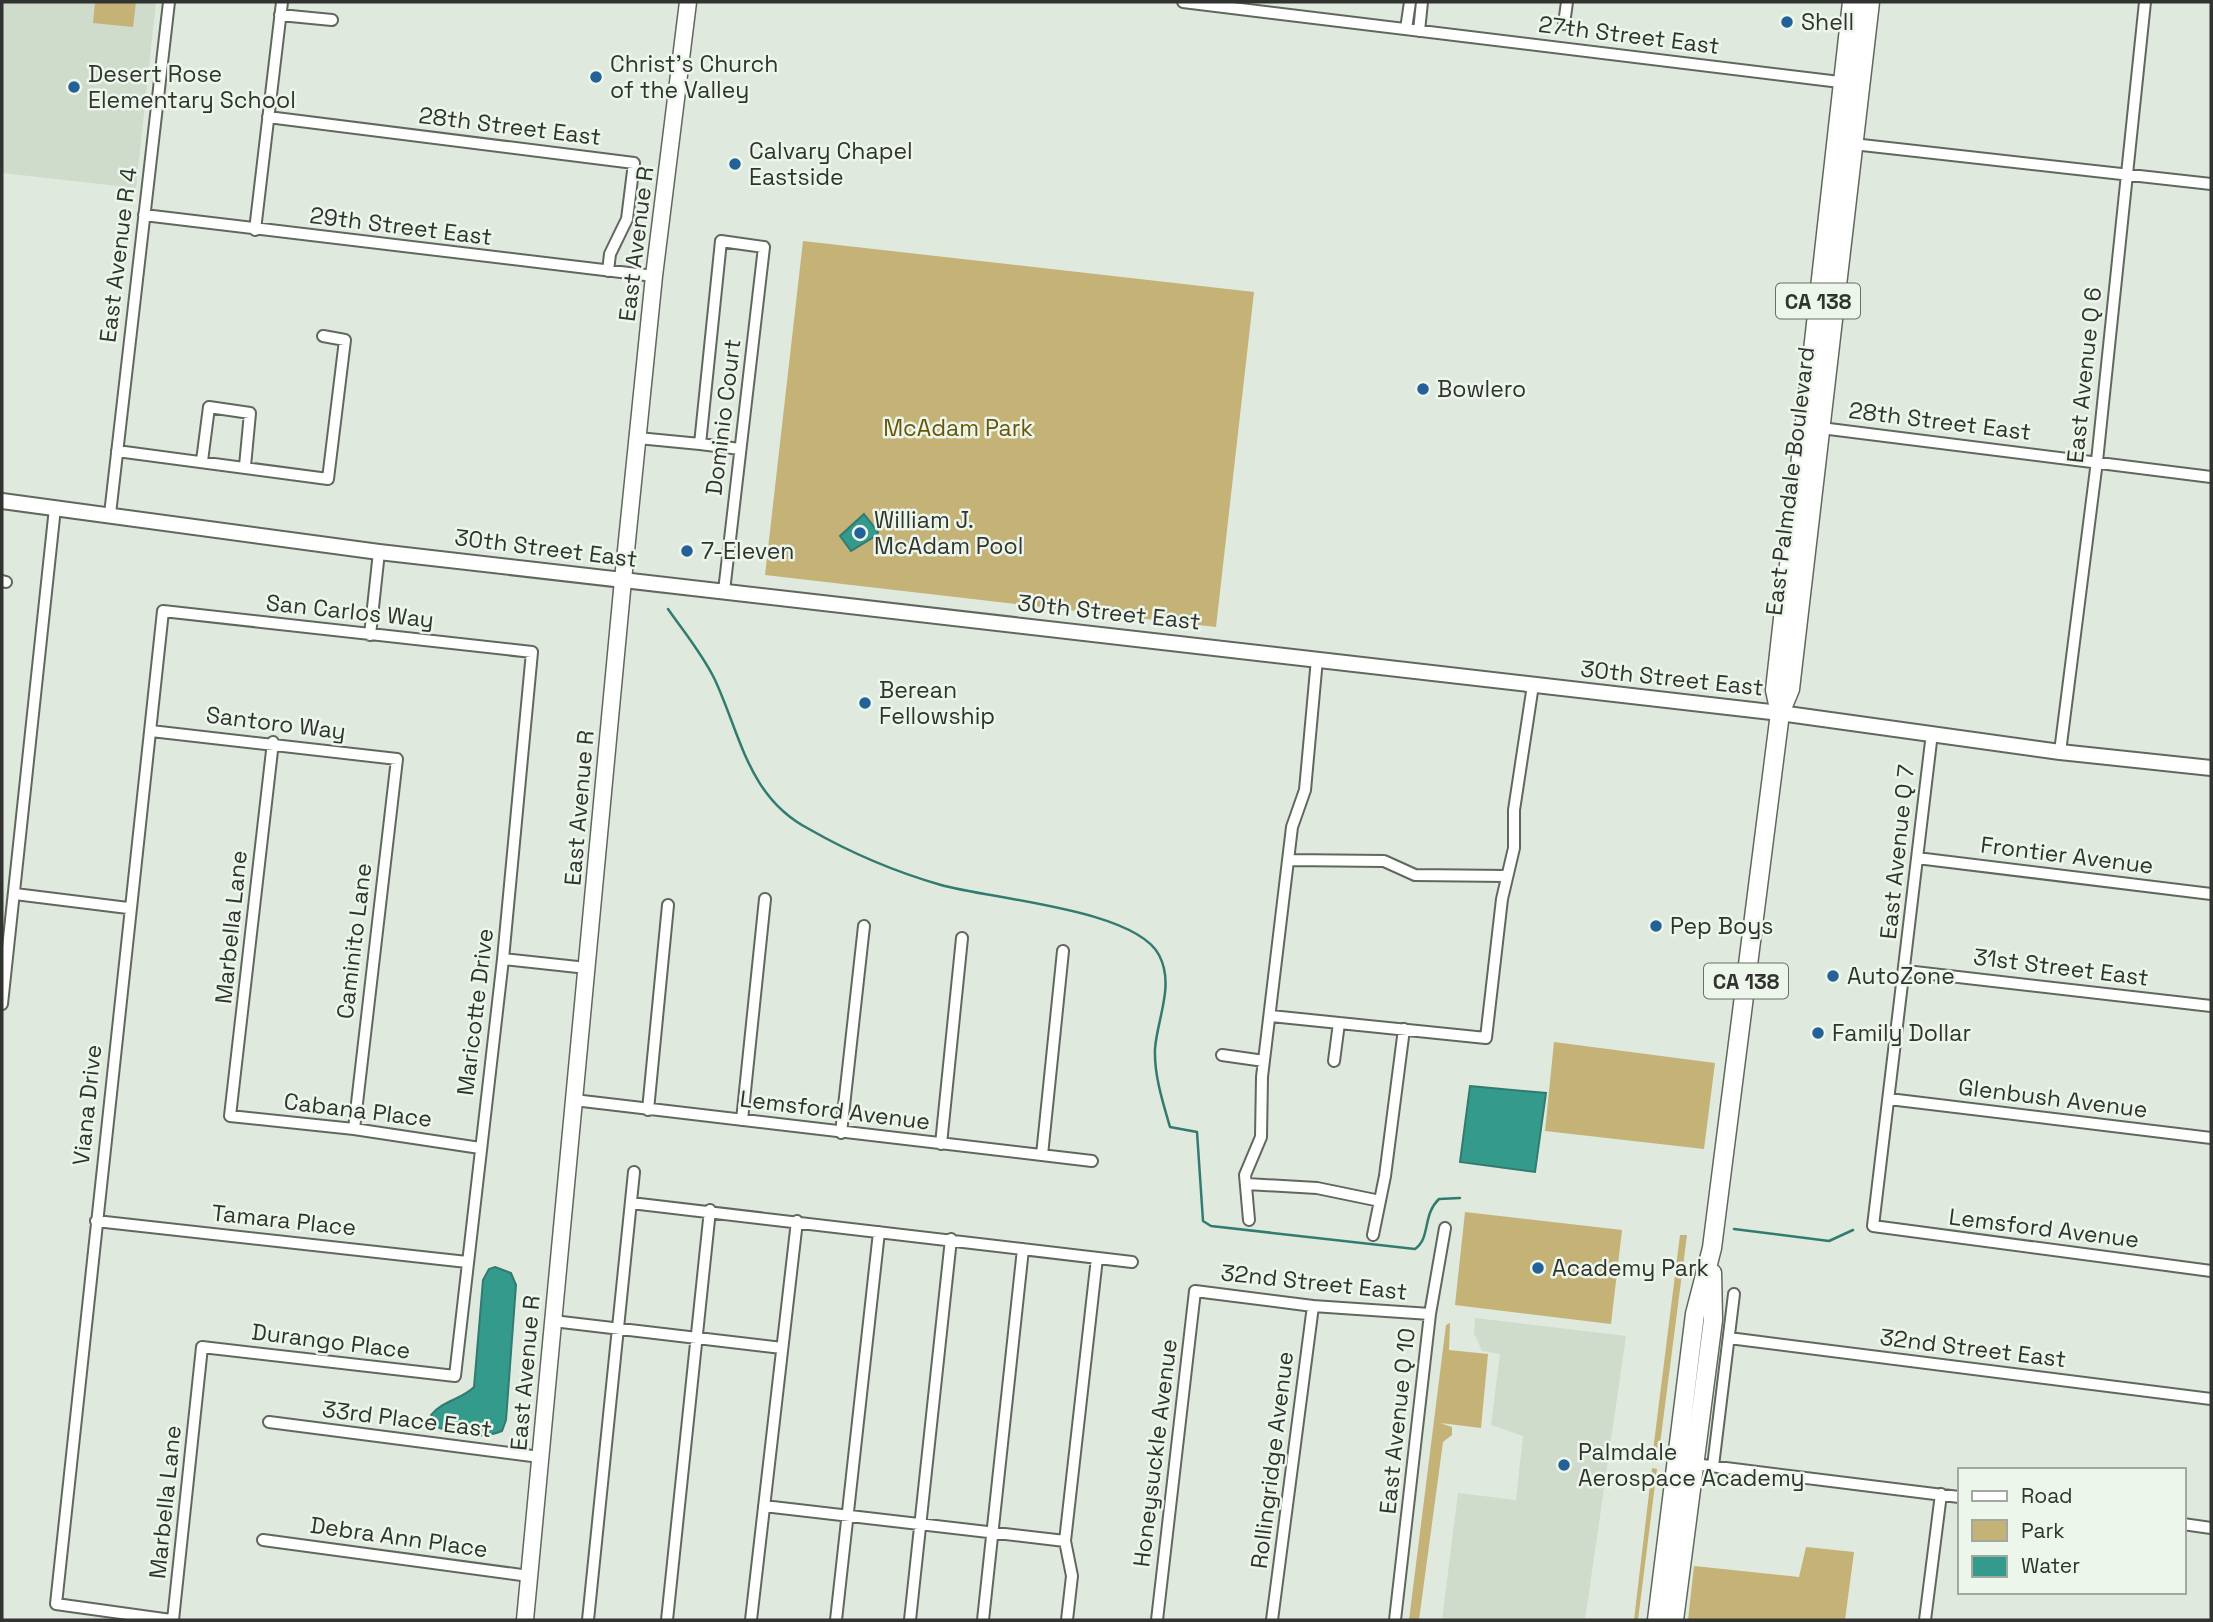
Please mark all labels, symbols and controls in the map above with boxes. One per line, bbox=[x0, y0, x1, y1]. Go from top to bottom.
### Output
place label: Shell bbox=[1801, 7, 1854, 37]
street label: 27th Street East bbox=[1537, 9, 1721, 61]
marker: Shell bbox=[1779, 14, 1795, 30]
place label: Christ's Church of the Valley bbox=[610, 49, 778, 105]
place label: Desert Rose Elementary School bbox=[88, 59, 296, 115]
marker: Christ's Church of the Valley bbox=[588, 69, 604, 85]
marker: Desert Rose Elementary School bbox=[66, 79, 82, 95]
street label: 28th Street East bbox=[417, 100, 603, 152]
place label: Calvary Chapel Eastside bbox=[749, 136, 913, 192]
marker: Calvary Chapel Eastside bbox=[727, 156, 743, 172]
street label: East Avenue R bbox=[612, 165, 660, 323]
street label: East Avenue R 4 bbox=[92, 166, 144, 344]
street label: 29th Street East bbox=[308, 200, 494, 252]
road number: CA 138 bbox=[1776, 284, 1860, 318]
street label: East Avenue Q 6 bbox=[2060, 286, 2108, 464]
street label: Dominio Court bbox=[699, 337, 747, 497]
street label: East Palmdale Boulevard bbox=[1759, 345, 1821, 617]
place label: Bowlero bbox=[1437, 374, 1526, 404]
marker: Bowlero bbox=[1415, 381, 1431, 397]
street label: 28th Street East bbox=[1847, 395, 2033, 447]
park label: McAdam Park bbox=[883, 413, 1033, 443]
place label: William J. McAdam Pool bbox=[874, 505, 1023, 561]
street label: 30th Street East bbox=[453, 522, 639, 574]
marker: William J. McAdam Pool bbox=[852, 525, 868, 541]
place label: 7-Eleven bbox=[701, 536, 794, 566]
marker: 7-Eleven bbox=[679, 543, 695, 559]
street label: San Carlos Way bbox=[265, 587, 435, 635]
street label: 30th Street East bbox=[1016, 587, 1202, 637]
street label: 30th Street East bbox=[1579, 653, 1765, 703]
place label: Berean Fellowship bbox=[879, 675, 995, 731]
marker: Berean Fellowship bbox=[857, 695, 873, 711]
street label: Santoro Way bbox=[204, 700, 348, 746]
street label: East Avenue R bbox=[557, 729, 601, 887]
street label: East Avenue Q 7 bbox=[1873, 763, 1921, 941]
street label: Frontier Avenue bbox=[1979, 830, 2155, 880]
street label: Marbella Lane bbox=[208, 849, 254, 1005]
street label: Caminito Lane bbox=[330, 861, 378, 1021]
place label: Pep Boys bbox=[1670, 911, 1773, 941]
marker: Pep Boys bbox=[1648, 918, 1664, 934]
street label: Maricotte Drive bbox=[450, 927, 500, 1097]
street label: 31st Street East bbox=[1972, 941, 2150, 993]
place label: AutoZone bbox=[1847, 961, 1955, 991]
road number: CA 138 bbox=[1704, 964, 1788, 998]
marker: AutoZone bbox=[1825, 968, 1841, 984]
place label: Family Dollar bbox=[1832, 1018, 1971, 1048]
marker: Family Dollar bbox=[1810, 1025, 1826, 1041]
street label: Viana Drive bbox=[66, 1043, 108, 1167]
street label: Glenbush Avenue bbox=[1957, 1072, 2149, 1124]
street label: Lemsford Avenue bbox=[738, 1083, 932, 1137]
street label: Cabana Place bbox=[282, 1086, 434, 1134]
street label: Tamara Place bbox=[210, 1198, 358, 1242]
street label: Lemsford Avenue bbox=[1947, 1201, 2141, 1255]
place label: Academy Park bbox=[1552, 1253, 1709, 1283]
street label: 32nd Street East bbox=[1219, 1257, 1409, 1307]
marker: Academy Park bbox=[1530, 1260, 1546, 1276]
street label: East Avenue R bbox=[503, 1294, 547, 1452]
street label: Durango Place bbox=[250, 1316, 412, 1366]
street label: 32nd Street East bbox=[1878, 1322, 2068, 1374]
street label: East Avenue Q 10 bbox=[1372, 1326, 1422, 1516]
street label: Honeysuckle Avenue bbox=[1126, 1337, 1184, 1569]
street label: Rollingridge Avenue bbox=[1244, 1350, 1300, 1570]
street label: 33rd Place East bbox=[320, 1394, 494, 1444]
street label: Marbella Lane bbox=[142, 1424, 188, 1580]
place label: Palmdale Aerospace Academy bbox=[1578, 1437, 1805, 1493]
marker: Palmdale Aerospace Academy bbox=[1556, 1457, 1572, 1473]
legend bbox=[1958, 1468, 2185, 1594]
text: Road bbox=[2021, 1482, 2073, 1509]
street label: Debra Ann Place bbox=[308, 1510, 490, 1564]
text: Park bbox=[2021, 1517, 2065, 1544]
text: Water bbox=[2021, 1552, 2080, 1579]

